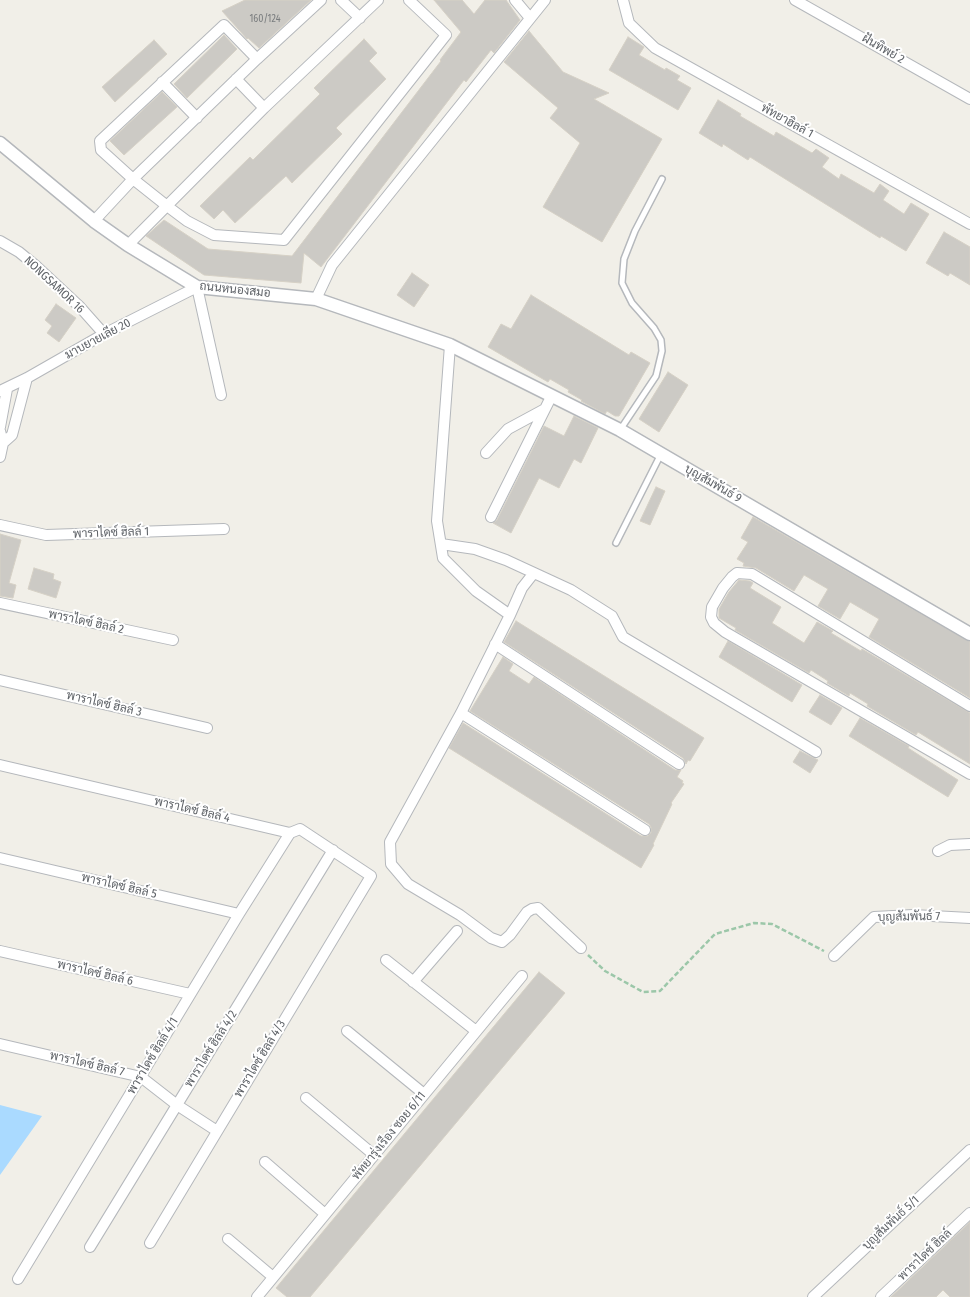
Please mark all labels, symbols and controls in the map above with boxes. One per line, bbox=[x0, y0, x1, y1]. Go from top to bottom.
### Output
house number: 160/124 bbox=[249, 13, 281, 25]
street label: ฝันทิพย์ 2 bbox=[859, 31, 907, 67]
street label: พัทยาฮิลล์ 1 bbox=[758, 101, 816, 141]
street label: NONGSAMOR 16 bbox=[21, 253, 87, 317]
street label: ถนนหนองสมอ bbox=[199, 279, 271, 301]
street label: มาบยายเลีย 20 bbox=[63, 316, 133, 362]
street label: บุญสัมพันธ์ 9 bbox=[682, 462, 744, 506]
street label: พาราไดซ์ ฮิลล์ 1 bbox=[73, 524, 149, 542]
street label: พาราไดซ์ ฮิลล์ 2 bbox=[47, 607, 125, 637]
street label: พาราไดซ์ ฮิลล์ 3 bbox=[65, 688, 143, 720]
street label: พาราไดซ์ ฮิลล์ 4 bbox=[153, 794, 231, 826]
street label: พาราไดซ์ ฮิลล์ 5 bbox=[80, 870, 158, 902]
street label: บุญสัมพันธ์ 7 bbox=[878, 909, 940, 925]
street label: พาราไดซ์ ฮิลล์ 6 bbox=[56, 957, 134, 989]
street label: พาราไดซ์ ฮิลล์ 4/2 bbox=[182, 1008, 240, 1090]
street label: พาราไดซ์ ฮิลล์ 4/1 bbox=[124, 1015, 182, 1097]
street label: พาราไดซ์ ฮิลล์ 4/3 bbox=[231, 1018, 289, 1100]
street label: พาราไดซ์ ฮิลล์ 7 bbox=[48, 1048, 126, 1080]
street label: พัทยารุ่งเรือง ซอย 6/11 bbox=[349, 1089, 429, 1183]
street label: บุญสัมพันธ์ 5/1 bbox=[860, 1193, 922, 1253]
street label: พาราไดซ์ ฮิลล์ bbox=[895, 1226, 955, 1284]

